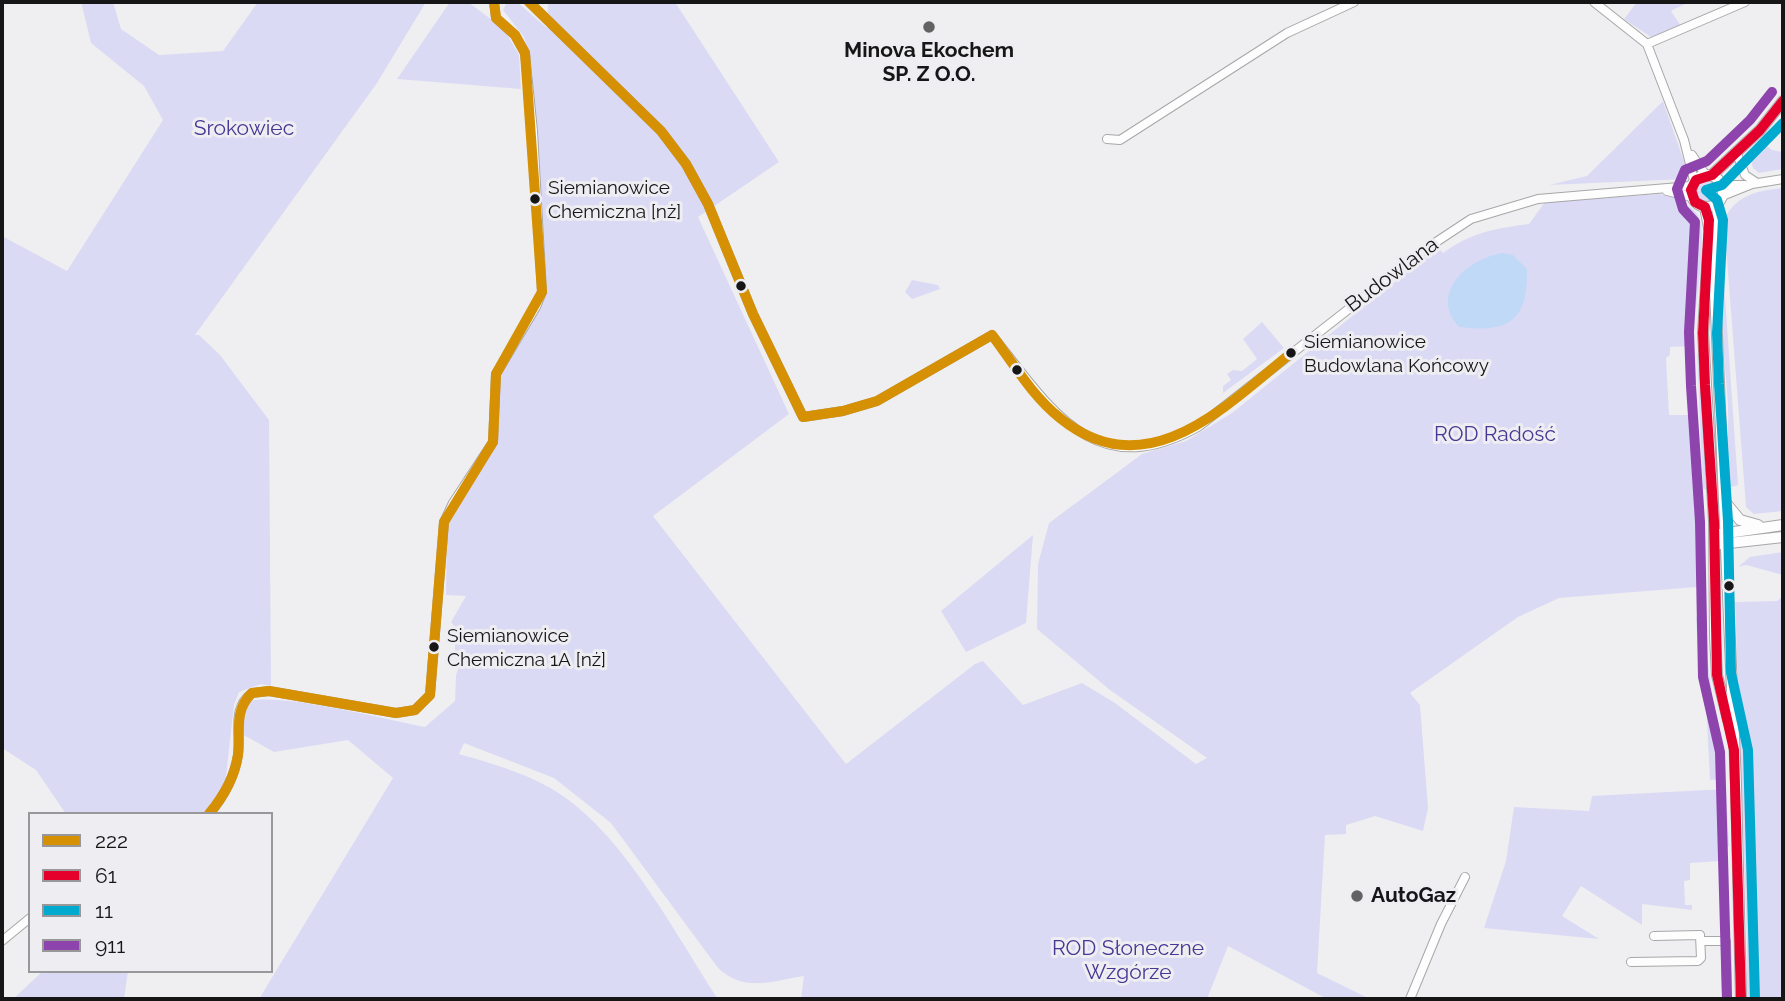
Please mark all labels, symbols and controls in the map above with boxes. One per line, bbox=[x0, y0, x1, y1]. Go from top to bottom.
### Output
marker: Minova Ekochem SP. Z O.O. bbox=[921, 19, 937, 35]
place label: Minova Ekochem SP. Z O.O. bbox=[844, 38, 1014, 88]
park label: Srokowiec bbox=[194, 116, 294, 142]
place label: Siemianowice Chemiczna [nż] bbox=[548, 177, 681, 221]
marker: Siemianowice Chemiczna [nż] bbox=[528, 192, 542, 206]
street label: Budowlana bbox=[1341, 232, 1443, 318]
unlabelled marker bbox=[734, 279, 748, 293]
place label: Siemianowice Budowlana Końcowy bbox=[1304, 331, 1489, 375]
marker: Siemianowice Budowlana Końcowy bbox=[1284, 346, 1298, 360]
unlabelled marker bbox=[1010, 363, 1024, 377]
park label: ROD Radość bbox=[1434, 422, 1556, 448]
unlabelled marker bbox=[1722, 579, 1736, 593]
place label: Siemianowice Chemiczna 1A [nż] bbox=[447, 625, 606, 669]
marker: Siemianowice Chemiczna 1A [nż] bbox=[427, 640, 441, 654]
legend bbox=[28, 812, 273, 973]
text: 222 bbox=[95, 828, 128, 853]
text: 61 bbox=[95, 863, 117, 888]
place label: AutoGaz bbox=[1371, 883, 1456, 909]
marker: AutoGaz bbox=[1349, 888, 1365, 904]
text: 11 bbox=[95, 898, 113, 923]
text: 911 bbox=[95, 933, 125, 958]
park label: ROD Słoneczne Wzgórze bbox=[1052, 936, 1204, 986]

